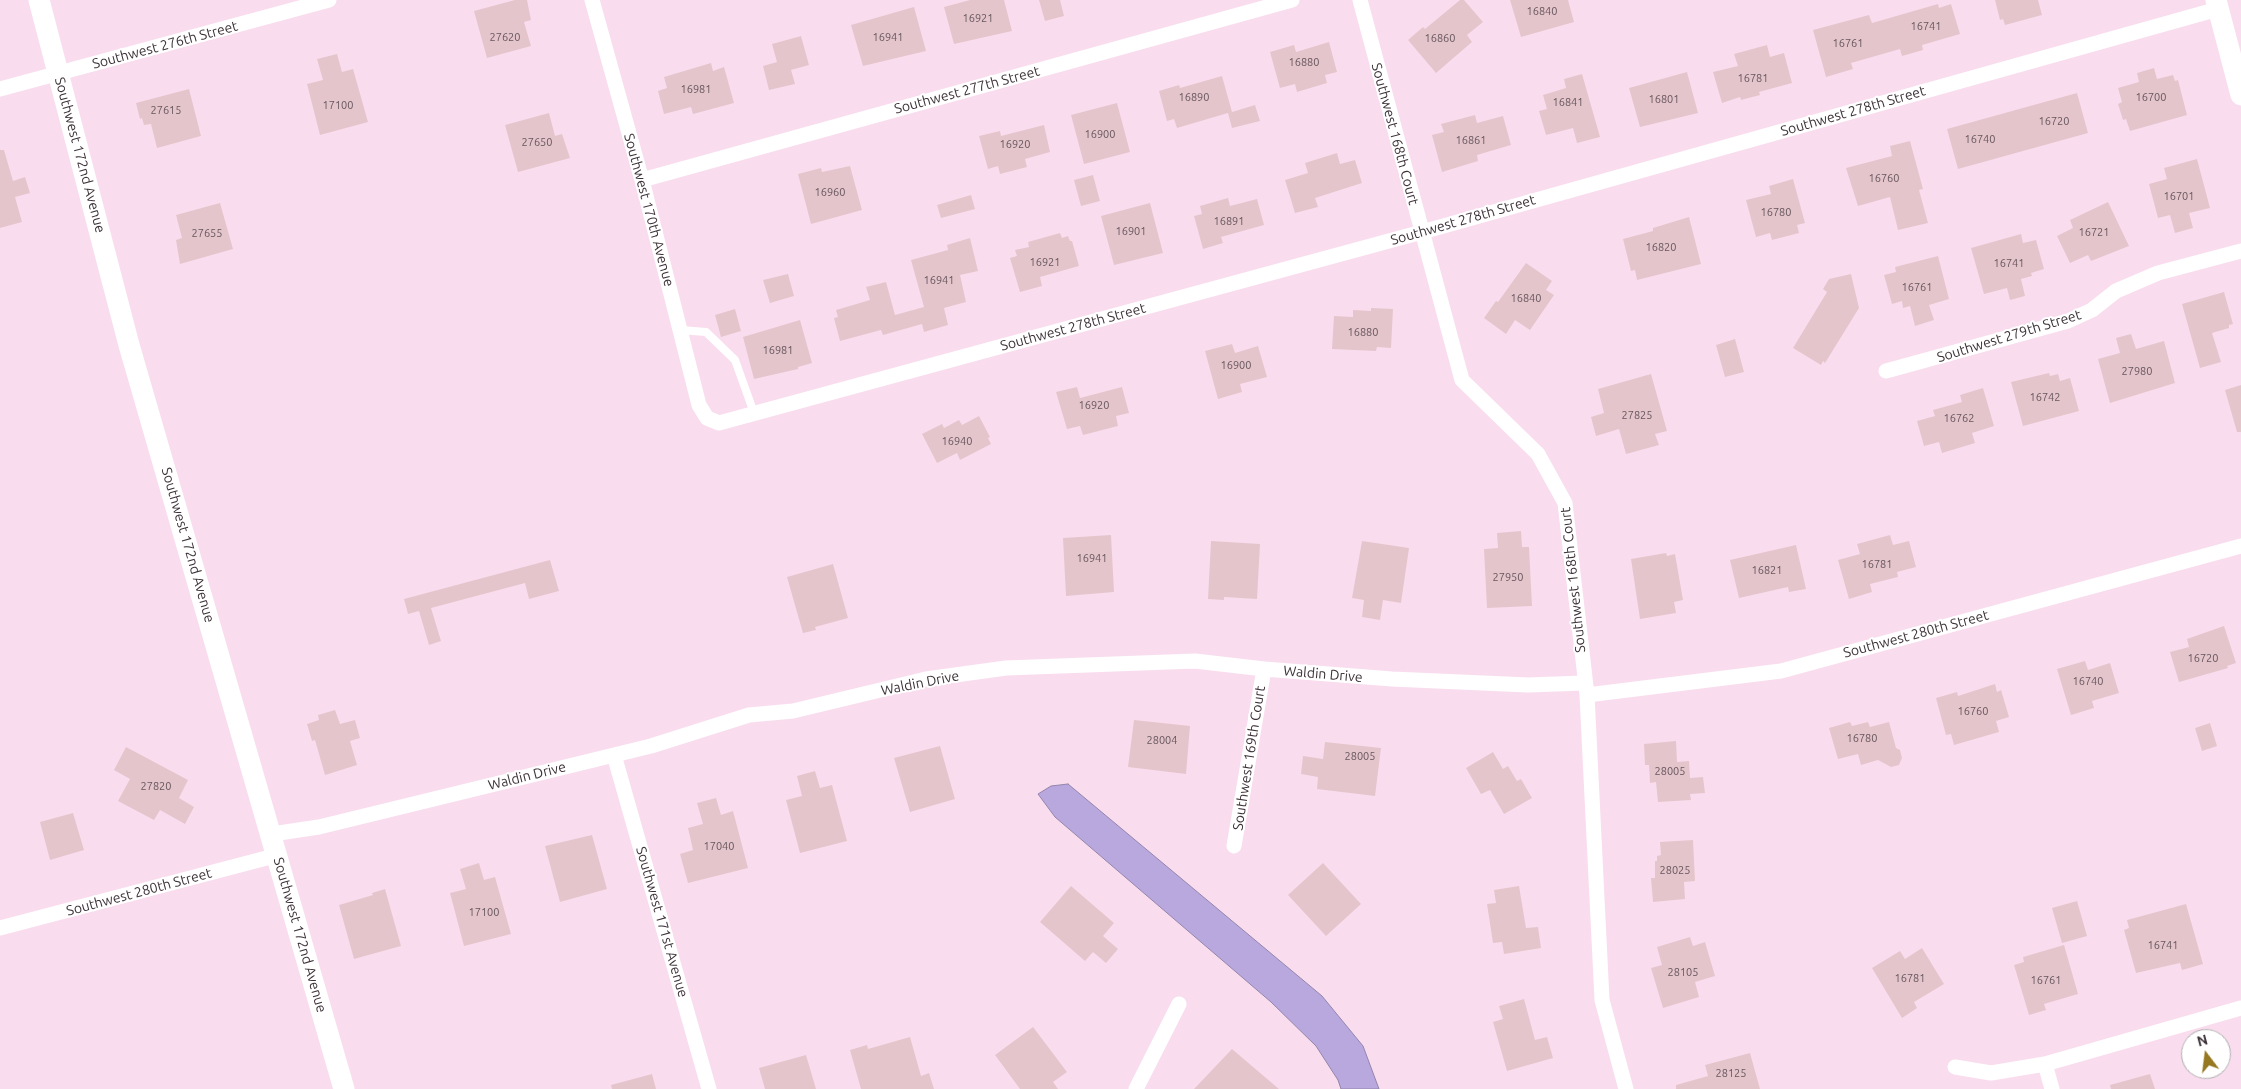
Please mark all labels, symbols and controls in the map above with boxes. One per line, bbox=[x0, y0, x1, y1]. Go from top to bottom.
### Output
house number: 16840 bbox=[1526, 4, 1558, 18]
house number: 16921 bbox=[962, 11, 994, 25]
street label: Southwest 276th Street bbox=[90, 17, 240, 73]
house number: 16741 bbox=[1910, 19, 1942, 33]
house number: 27620 bbox=[489, 30, 521, 44]
house number: 16941 bbox=[872, 30, 904, 44]
house number: 16860 bbox=[1424, 31, 1456, 45]
house number: 16761 bbox=[1832, 36, 1864, 50]
house number: 16880 bbox=[1288, 55, 1320, 69]
street label: Southwest 168th Court bbox=[1368, 61, 1422, 207]
street label: Southwest 277th Street bbox=[892, 62, 1042, 118]
house number: 16781 bbox=[1737, 71, 1769, 85]
street label: Southwest 172nd Avenue bbox=[51, 75, 109, 235]
house number: 16981 bbox=[680, 82, 712, 96]
street label: Southwest 278th Street bbox=[1779, 82, 1927, 140]
house number: 16890 bbox=[1178, 90, 1210, 104]
house number: 16700 bbox=[2135, 90, 2167, 104]
house number: 16801 bbox=[1648, 92, 1680, 106]
house number: 16841 bbox=[1552, 95, 1584, 109]
house number: 17100 bbox=[322, 98, 354, 112]
house number: 27615 bbox=[150, 103, 182, 117]
house number: 16720 bbox=[2038, 114, 2070, 128]
house number: 16900 bbox=[1084, 127, 1116, 141]
street label: Southwest 170th Avenue bbox=[620, 132, 678, 288]
house number: 16740 bbox=[1964, 132, 1996, 146]
house number: 16861 bbox=[1455, 133, 1487, 147]
house number: 27650 bbox=[521, 135, 553, 149]
house number: 16920 bbox=[999, 137, 1031, 151]
house number: 16760 bbox=[1868, 171, 1900, 185]
house number: 16960 bbox=[814, 185, 846, 199]
house number: 16701 bbox=[2163, 189, 2195, 203]
street label: Southwest 278th Street bbox=[1389, 191, 1537, 249]
house number: 16780 bbox=[1760, 205, 1792, 219]
house number: 16891 bbox=[1213, 214, 1245, 228]
house number: 16901 bbox=[1115, 224, 1147, 238]
house number: 16721 bbox=[2078, 225, 2110, 239]
house number: 27655 bbox=[191, 226, 223, 240]
house number: 16820 bbox=[1645, 240, 1677, 254]
house number: 16921 bbox=[1029, 255, 1061, 269]
house number: 16741 bbox=[1993, 256, 2025, 270]
house number: 16941 bbox=[923, 273, 955, 287]
house number: 16761 bbox=[1901, 280, 1933, 294]
house number: 16840 bbox=[1510, 291, 1542, 305]
street label: Southwest 278th Street bbox=[998, 299, 1148, 355]
street label: Southwest 279th Street bbox=[1935, 306, 2083, 366]
house number: 16880 bbox=[1347, 325, 1379, 339]
house number: 16981 bbox=[762, 343, 794, 357]
house number: 16900 bbox=[1220, 358, 1252, 372]
house number: 27980 bbox=[2121, 364, 2153, 378]
house number: 16742 bbox=[2029, 390, 2061, 404]
house number: 16920 bbox=[1078, 398, 1110, 412]
house number: 27825 bbox=[1621, 408, 1653, 422]
house number: 16762 bbox=[1943, 411, 1975, 425]
house number: 16940 bbox=[941, 434, 973, 448]
street label: Southwest 172nd Avenue bbox=[158, 465, 218, 625]
street label: Southwest 168th Court bbox=[1557, 506, 1589, 654]
house number: 16941 bbox=[1076, 551, 1108, 565]
house number: 16781 bbox=[1861, 557, 1893, 571]
house number: 16821 bbox=[1751, 563, 1783, 577]
house number: 27950 bbox=[1492, 570, 1524, 584]
street label: Southwest 280th Street bbox=[1841, 606, 1991, 662]
house number: 16720 bbox=[2187, 651, 2219, 665]
street label: Waldin Drive bbox=[1283, 662, 1363, 686]
street label: Waldin Drive bbox=[879, 667, 961, 699]
house number: 16740 bbox=[2072, 674, 2104, 688]
street label: Southwest 169th Court bbox=[1229, 684, 1269, 832]
house number: 16760 bbox=[1957, 704, 1989, 718]
house number: 16780 bbox=[1846, 731, 1878, 745]
house number: 28004 bbox=[1146, 733, 1178, 747]
house number: 28005 bbox=[1344, 749, 1376, 763]
street label: Waldin Drive bbox=[486, 758, 568, 794]
house number: 28005 bbox=[1654, 764, 1686, 778]
house number: 27820 bbox=[140, 779, 172, 793]
house number: 17040 bbox=[703, 839, 735, 853]
street label: Southwest 171st Avenue bbox=[632, 845, 692, 999]
street label: Southwest 172nd Avenue bbox=[270, 855, 330, 1015]
house number: 28025 bbox=[1659, 863, 1691, 877]
street label: Southwest 280th Street bbox=[64, 864, 214, 920]
house number: 17100 bbox=[468, 905, 500, 919]
house number: 16741 bbox=[2147, 938, 2179, 952]
house number: 28105 bbox=[1667, 965, 1699, 979]
house number: 16781 bbox=[1894, 971, 1926, 985]
house number: 16761 bbox=[2030, 973, 2062, 987]
north arrow bbox=[2181, 1029, 2231, 1079]
text: N bbox=[2195, 1031, 2209, 1050]
house number: 28125 bbox=[1715, 1066, 1747, 1080]

